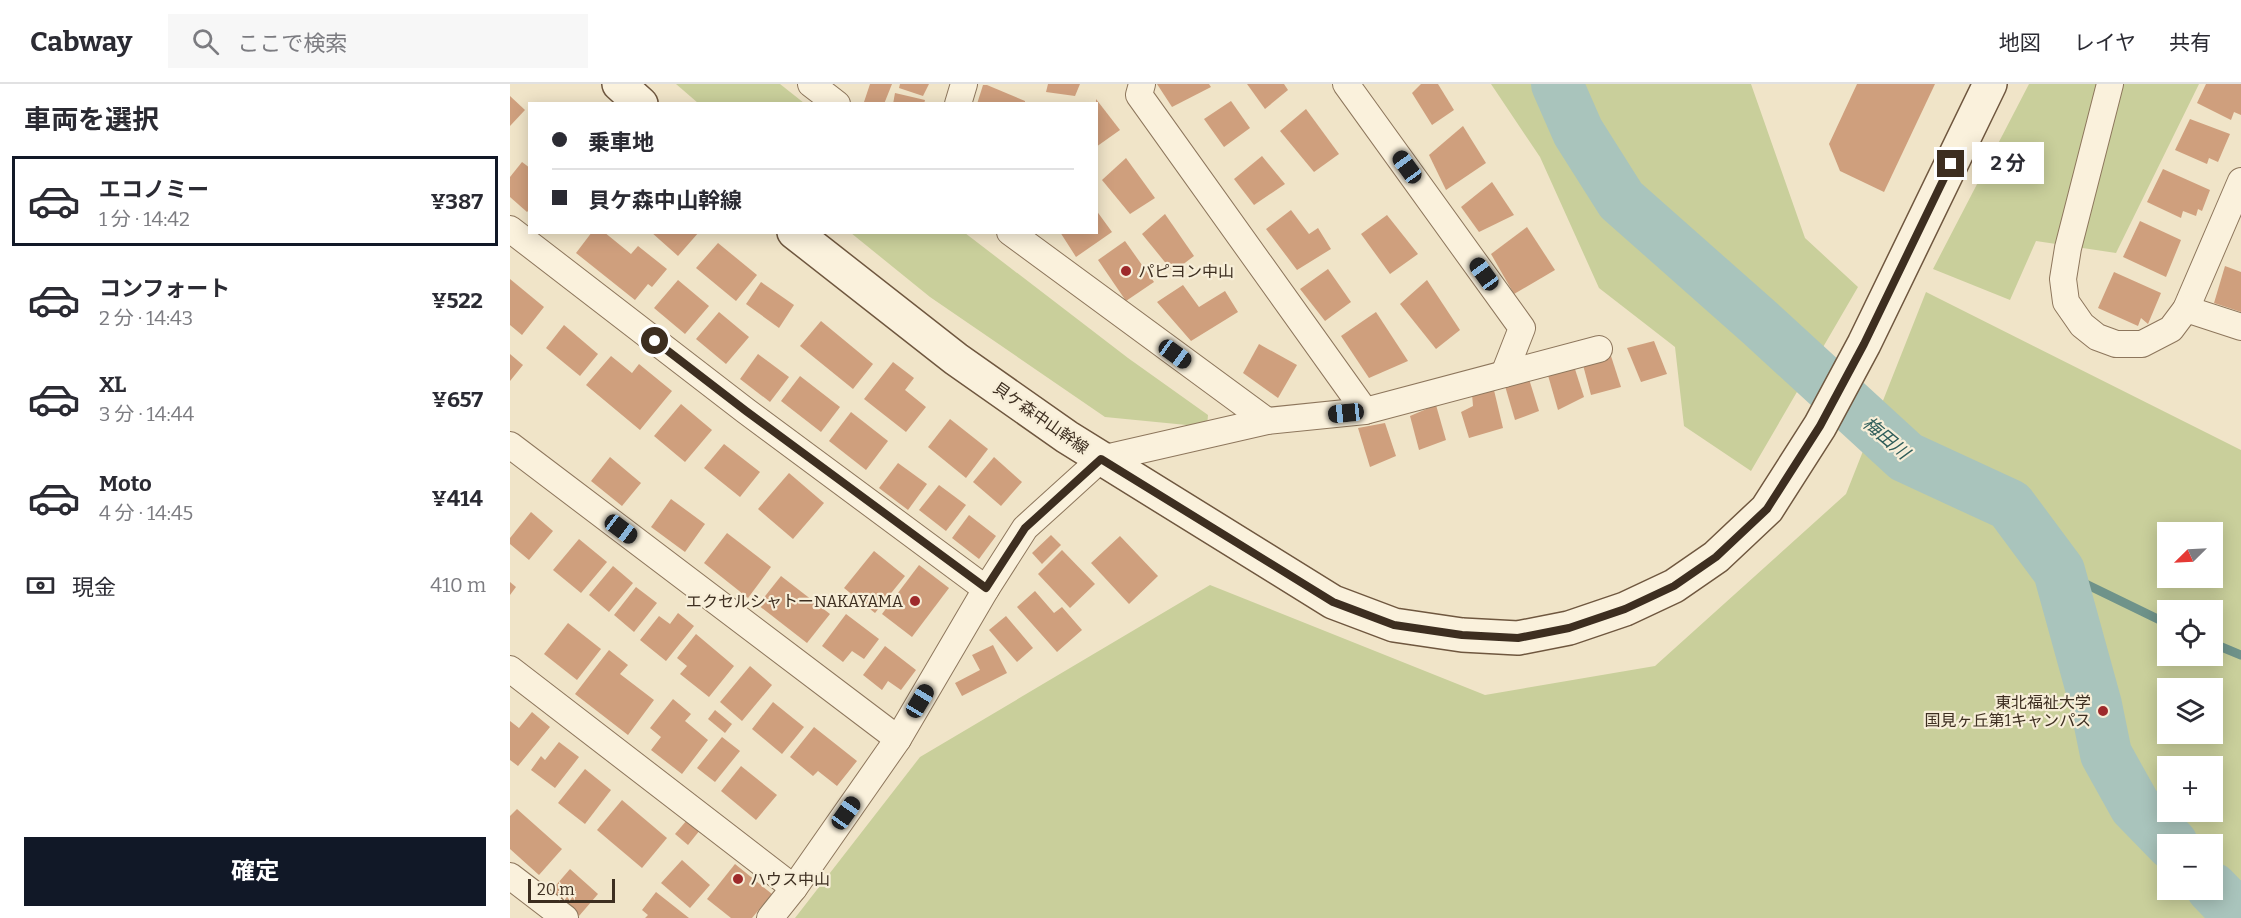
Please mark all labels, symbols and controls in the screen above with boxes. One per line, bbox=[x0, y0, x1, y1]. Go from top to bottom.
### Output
search box bbox=[168, 14, 588, 68]
text: Cabway bbox=[30, 25, 132, 58]
icon: search bbox=[189, 25, 222, 58]
text: ここで検索 bbox=[237, 30, 347, 57]
text: 地図 bbox=[1999, 30, 2041, 56]
text: レイヤ bbox=[2074, 30, 2136, 56]
text: 共有 bbox=[2169, 30, 2211, 56]
text: 車両を選択 bbox=[24, 104, 159, 136]
text: 乗車地 bbox=[588, 129, 654, 156]
callout: 2 分 bbox=[1972, 143, 2044, 185]
car bbox=[1389, 147, 1425, 187]
route end bbox=[1937, 150, 1964, 177]
text: 2 分 bbox=[1991, 151, 2025, 175]
icon: car bbox=[27, 174, 81, 228]
text: エコノミー bbox=[99, 176, 209, 203]
text: 貝ケ森中山幹線 bbox=[588, 187, 742, 214]
text: ¥387 bbox=[431, 188, 483, 215]
text: 1 分 · 14:42 bbox=[99, 207, 190, 231]
car bbox=[1466, 254, 1502, 294]
place label: パピヨン中山 bbox=[1138, 262, 1234, 281]
marker: パピヨン中山 bbox=[1119, 264, 1133, 278]
icon: car bbox=[27, 273, 81, 327]
text: コンフォート bbox=[99, 275, 230, 302]
text: ¥522 bbox=[431, 287, 483, 314]
text: 2 分 · 14:43 bbox=[99, 306, 193, 330]
route start bbox=[641, 327, 668, 354]
car bbox=[1155, 336, 1195, 372]
text: XL bbox=[99, 371, 126, 398]
icon: car bbox=[27, 372, 81, 426]
street label: 貝ケ森中山幹線 bbox=[990, 378, 1092, 458]
text: ¥657 bbox=[432, 386, 483, 413]
text: 3 分 · 14:44 bbox=[99, 402, 194, 426]
car bbox=[1327, 402, 1365, 424]
water label: 梅田川 bbox=[1858, 412, 1915, 465]
text: Moto bbox=[99, 470, 152, 497]
icon: car bbox=[27, 471, 81, 525]
text: ¥414 bbox=[431, 485, 483, 512]
text: 4 分 · 14:45 bbox=[99, 501, 193, 525]
car bbox=[601, 511, 641, 547]
north arrow bbox=[2157, 522, 2223, 588]
map controls bbox=[2157, 522, 2223, 900]
icon: cash bbox=[24, 569, 57, 602]
text: 410 m bbox=[430, 573, 486, 597]
text: 現金 bbox=[72, 574, 116, 601]
place label: エクセルシャトーNAKAYAMA bbox=[686, 592, 904, 611]
marker: エクセルシャトーNAKAYAMA bbox=[908, 594, 922, 608]
button: locate bbox=[2157, 600, 2223, 666]
button: layers bbox=[2157, 678, 2223, 744]
car bbox=[903, 681, 937, 721]
place label: 東北福祉大学 国見ヶ丘第1キャンパス bbox=[1925, 693, 2091, 730]
marker: 東北福祉大学 国見ヶ丘第1キャンパス bbox=[2096, 704, 2110, 718]
button: + bbox=[2157, 756, 2223, 822]
car bbox=[828, 793, 864, 833]
button: − bbox=[2157, 834, 2223, 900]
button: 確定 bbox=[24, 837, 486, 906]
place label: ハウス中山 bbox=[750, 870, 830, 889]
marker: ハウス中山 bbox=[731, 872, 745, 886]
scale bar bbox=[528, 876, 615, 904]
text: 20 m bbox=[537, 880, 574, 899]

